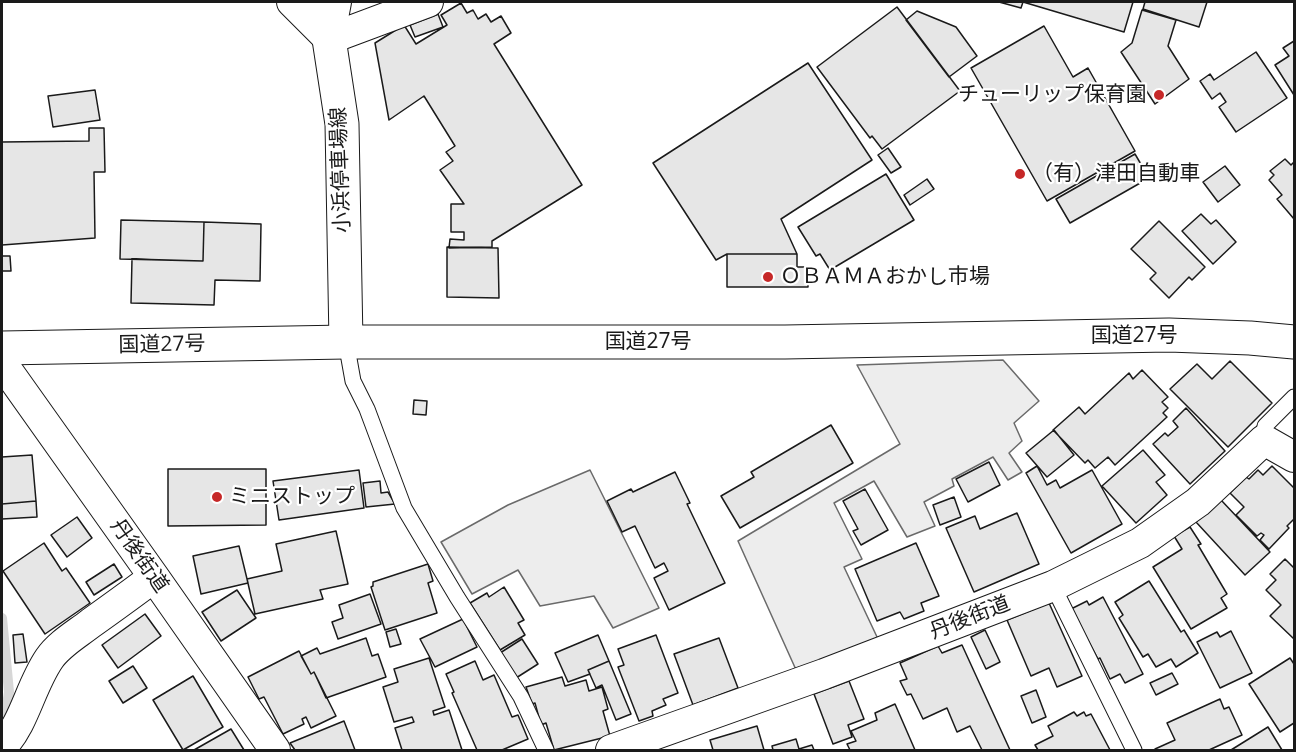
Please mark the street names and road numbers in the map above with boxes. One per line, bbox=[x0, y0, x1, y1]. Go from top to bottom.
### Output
street label: 小浜停車場線 bbox=[326, 107, 356, 233]
street label: 国道27号 bbox=[1090, 323, 1178, 349]
street label: 国道27号 bbox=[604, 329, 692, 355]
street label: 国道27号 bbox=[118, 332, 206, 358]
street label: 丹後街道 bbox=[105, 514, 173, 598]
street label: 丹後街道 bbox=[926, 591, 1014, 645]

